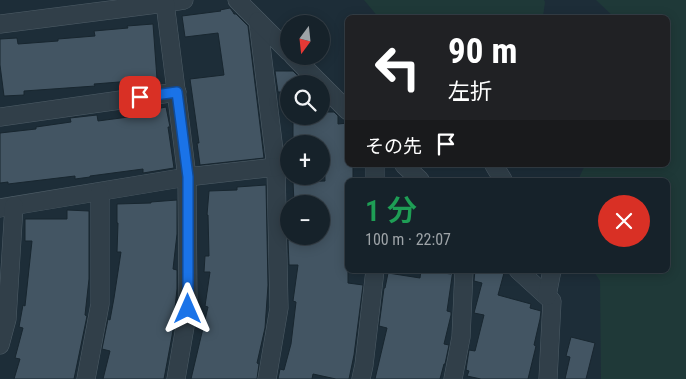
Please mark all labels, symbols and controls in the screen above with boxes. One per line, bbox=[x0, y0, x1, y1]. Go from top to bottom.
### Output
north arrow bbox=[280, 15, 330, 65]
map controls bbox=[280, 15, 330, 245]
text: 90 m bbox=[448, 31, 517, 72]
icon: left bbox=[365, 35, 430, 100]
button: search bbox=[280, 75, 330, 125]
pin bbox=[119, 76, 161, 118]
text: 左折 bbox=[448, 79, 492, 104]
icon: arrive bbox=[126, 83, 154, 111]
icon: arrive bbox=[432, 130, 460, 158]
button: + bbox=[280, 135, 330, 185]
text: その先 bbox=[365, 135, 422, 158]
text: 1 分 bbox=[365, 193, 417, 228]
button: − bbox=[280, 195, 330, 245]
button: close bbox=[598, 195, 650, 247]
text: 100 m · 22:07 bbox=[365, 230, 451, 249]
position arrow bbox=[161, 282, 213, 334]

